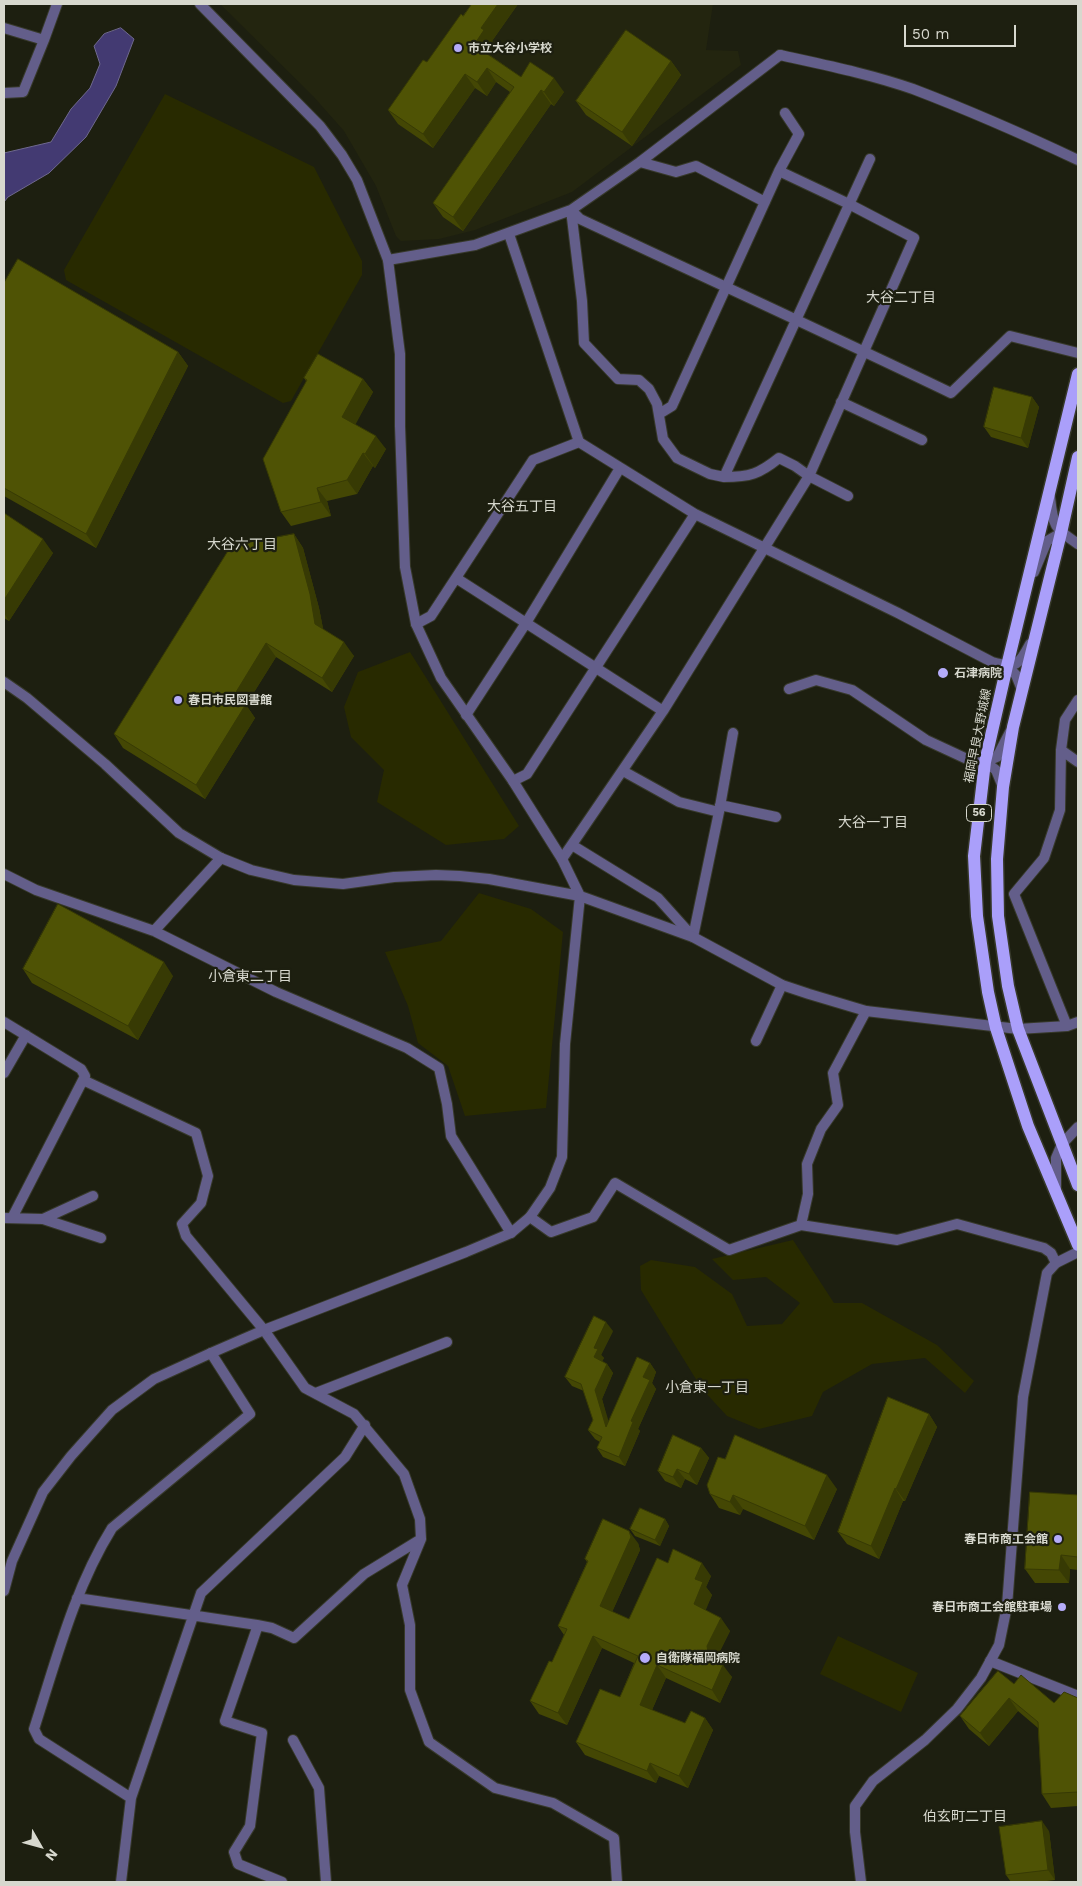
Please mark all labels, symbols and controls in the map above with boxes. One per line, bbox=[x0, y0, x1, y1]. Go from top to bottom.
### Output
scale bar bbox=[907, 15, 1020, 47]
text: 50 m bbox=[912, 25, 949, 43]
place label: 市立大谷小学校 bbox=[468, 41, 552, 55]
marker: 市立大谷小学校 bbox=[452, 42, 464, 54]
district label: 大谷二丁目 bbox=[866, 290, 936, 306]
district label: 大谷五丁目 bbox=[487, 499, 557, 515]
district label: 大谷六丁目 bbox=[207, 537, 277, 553]
marker: 石津病院 bbox=[936, 666, 950, 680]
place label: 石津病院 bbox=[954, 666, 1002, 680]
street label: 福岡早良大野城線 bbox=[962, 688, 994, 784]
place label: 春日市民図書館 bbox=[188, 693, 272, 707]
marker: 春日市民図書館 bbox=[172, 694, 184, 706]
road number: 56 bbox=[966, 804, 992, 821]
district label: 大谷一丁目 bbox=[838, 815, 908, 831]
district label: 小倉東二丁目 bbox=[208, 969, 292, 985]
district label: 小倉東一丁目 bbox=[665, 1380, 749, 1396]
place label: 春日市商工会館 bbox=[964, 1532, 1048, 1546]
marker: 春日市商工会館 bbox=[1052, 1533, 1064, 1545]
place label: 春日市商工会館駐車場 bbox=[932, 1600, 1052, 1614]
marker: 春日市商工会館駐車場 bbox=[1056, 1601, 1068, 1613]
marker: 自衛隊福岡病院 bbox=[638, 1651, 652, 1665]
place label: 自衛隊福岡病院 bbox=[656, 1651, 740, 1665]
district label: 伯玄町二丁目 bbox=[923, 1809, 1007, 1825]
north arrow bbox=[15, 1821, 65, 1871]
text: N bbox=[42, 1846, 61, 1864]

